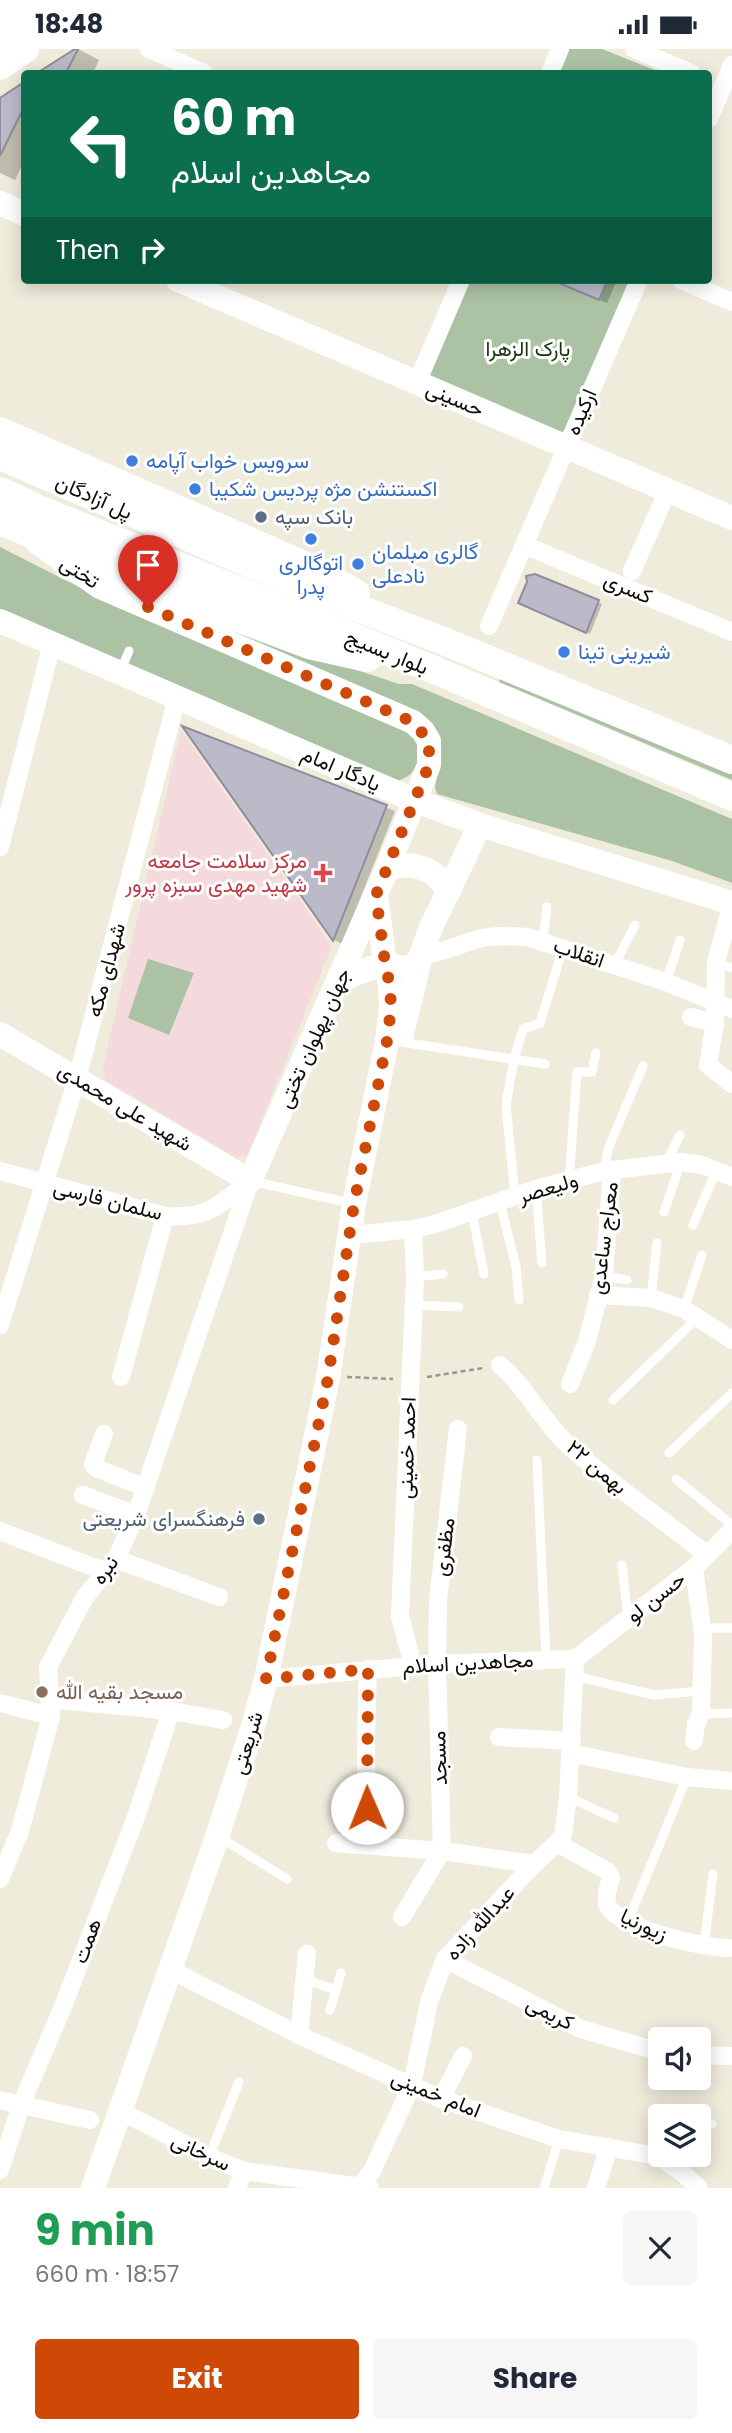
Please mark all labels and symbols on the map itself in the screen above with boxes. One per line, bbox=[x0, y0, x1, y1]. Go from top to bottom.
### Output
park label: پارک الزهرا bbox=[486, 334, 570, 363]
street label: حسینی bbox=[422, 373, 489, 424]
street label: ارکیده bbox=[558, 384, 603, 440]
place label: سرویس خواب آپامه bbox=[146, 446, 309, 475]
marker: سرویس خواب آپامه bbox=[124, 453, 140, 469]
street label: پل آزادگان bbox=[51, 467, 137, 526]
place label: اکستنشن مژه پردیس شکیبا bbox=[209, 474, 437, 503]
marker: اکستنشن مژه پردیس شکیبا bbox=[187, 481, 203, 497]
place label: بانک سپه bbox=[275, 502, 353, 531]
marker: بانک سپه bbox=[253, 509, 269, 525]
marker: اتوگالری پدرا bbox=[303, 531, 319, 547]
pin bbox=[118, 535, 178, 607]
place label: گالری مبلمان نادعلی bbox=[372, 537, 478, 590]
street label: تختی bbox=[55, 548, 106, 595]
place label: اتوگالری پدرا bbox=[279, 548, 343, 601]
marker: گالری مبلمان نادعلی bbox=[350, 556, 366, 572]
street label: کسری bbox=[600, 564, 657, 611]
street label: بلوار بسیج bbox=[341, 622, 433, 681]
place label: شیرینی تینا bbox=[578, 637, 671, 666]
marker: شیرینی تینا bbox=[556, 644, 572, 660]
street label: یادگار امام bbox=[297, 739, 385, 798]
place label: مرکز سلامت جامعه شهید مهدی سبزه پرور bbox=[124, 846, 307, 899]
marker: مرکز سلامت جامعه شهید مهدی سبزه پرور bbox=[313, 863, 333, 883]
street label: شهدای مکه bbox=[79, 920, 132, 1020]
street label: انقلاب bbox=[550, 930, 609, 975]
street label: جهان پهلوان تختی bbox=[270, 963, 357, 1112]
street label: شهید علی محمدی bbox=[53, 1055, 198, 1158]
street label: ولیعصر bbox=[513, 1165, 581, 1211]
street label: سلمان فارسی bbox=[51, 1172, 166, 1227]
street label: معراج ساعدی bbox=[582, 1180, 625, 1296]
street label: احمد خمینی bbox=[390, 1396, 423, 1500]
street label: ۲۲ بهمن bbox=[561, 1433, 634, 1501]
place label: فرهنگسرای شریعتی bbox=[82, 1504, 245, 1533]
marker: فرهنگسرای شریعتی bbox=[251, 1511, 267, 1527]
street label: مظفری bbox=[426, 1516, 461, 1578]
street label: نبره bbox=[84, 1549, 125, 1590]
street label: حسن لو bbox=[620, 1564, 691, 1629]
street label: مجاهدین اسلام bbox=[402, 1645, 534, 1680]
place label: مسجد بقیه الله bbox=[56, 1677, 183, 1706]
marker: مسجد بقیه الله bbox=[34, 1684, 50, 1700]
street label: شریعتی bbox=[223, 1708, 270, 1778]
street label: مسجد bbox=[423, 1730, 454, 1786]
position arrow bbox=[330, 1771, 404, 1845]
street label: عبدالله زاده bbox=[438, 1879, 521, 1967]
street label: زیورنیا bbox=[616, 1901, 673, 1948]
street label: همت bbox=[65, 1914, 108, 1967]
street label: کریمی bbox=[521, 1988, 579, 2037]
street label: امام خمینی bbox=[387, 2062, 485, 2125]
street label: سرخانی bbox=[167, 2125, 236, 2178]

